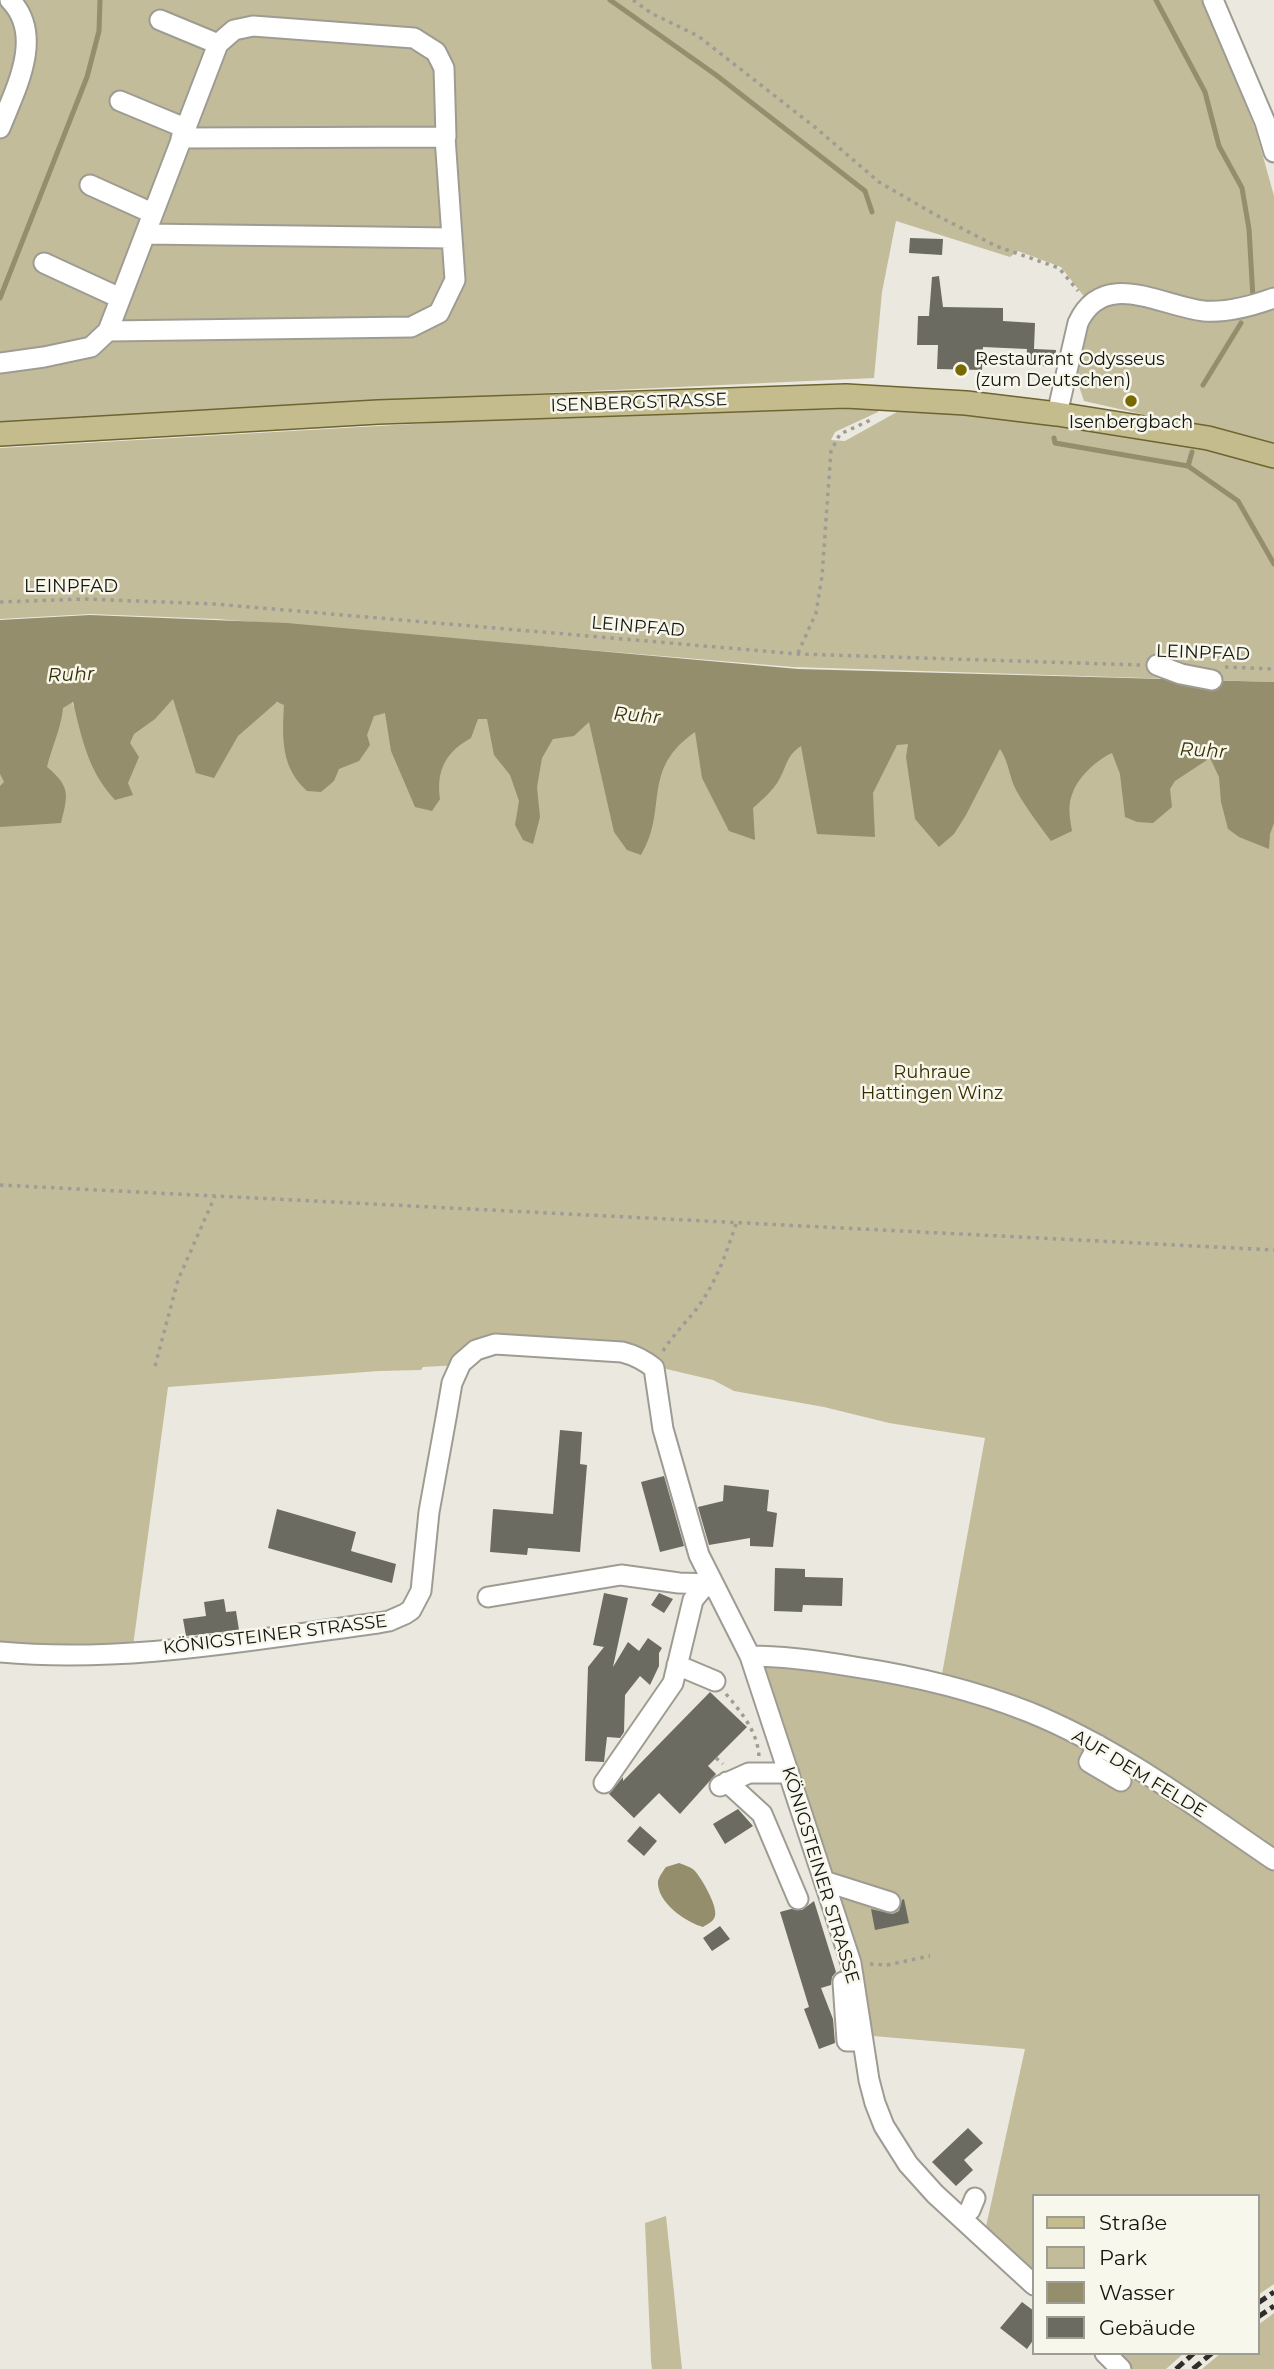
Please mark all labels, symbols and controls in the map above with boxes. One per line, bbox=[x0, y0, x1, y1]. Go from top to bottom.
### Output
place label: Restaurant Odysseus (zum Deutschen) bbox=[975, 349, 1165, 392]
marker: Restaurant Odysseus (zum Deutschen) bbox=[953, 362, 969, 378]
street label: ISENBERGSTRASSE bbox=[550, 389, 728, 417]
marker: Isenbergbach bbox=[1123, 393, 1139, 409]
place label: Isenbergbach bbox=[1069, 412, 1193, 434]
street label: LEINPFAD bbox=[24, 576, 118, 598]
street label: LEINPFAD bbox=[590, 612, 686, 642]
street label: LEINPFAD bbox=[1156, 641, 1250, 665]
water label: Ruhr bbox=[47, 663, 95, 687]
water label: Ruhr bbox=[613, 703, 661, 729]
water label: Ruhr bbox=[1179, 738, 1227, 764]
park label: Ruhraue Hattingen Winz bbox=[861, 1062, 1003, 1104]
street label: KÖNIGSTEINER STRASSE bbox=[162, 1611, 388, 1659]
street label: AUF DEM FELDE bbox=[1068, 1725, 1210, 1823]
street label: KÖNIGSTEINER STRASSE bbox=[777, 1764, 863, 1986]
legend bbox=[1032, 2194, 1260, 2355]
text: Straße bbox=[1099, 2210, 1167, 2235]
text: Park bbox=[1099, 2245, 1147, 2270]
text: Wasser bbox=[1099, 2280, 1175, 2305]
text: Gebäude bbox=[1099, 2315, 1196, 2340]

